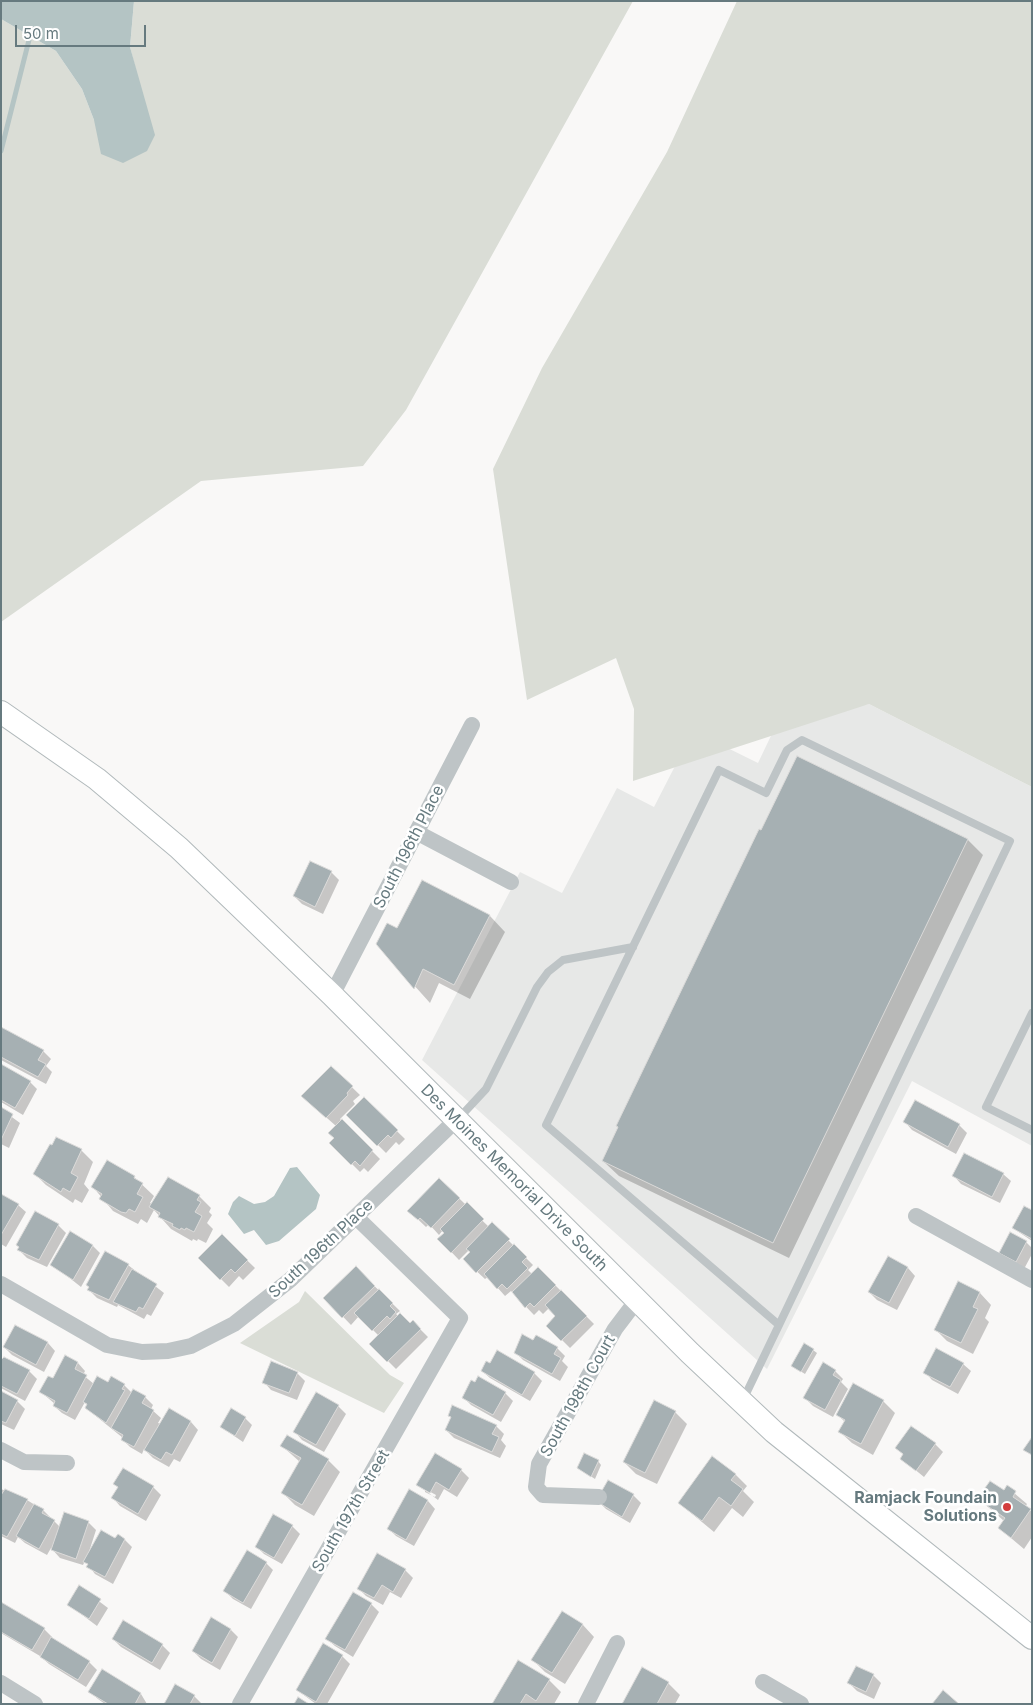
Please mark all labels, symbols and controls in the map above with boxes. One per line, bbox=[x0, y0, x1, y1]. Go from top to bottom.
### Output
scale bar bbox=[18, 15, 149, 47]
text: 50 m bbox=[23, 24, 59, 43]
street label: South 196th Place bbox=[370, 782, 448, 912]
street label: Des Moines Memorial Drive South bbox=[416, 1080, 612, 1276]
street label: South 196th Place bbox=[265, 1196, 377, 1302]
street label: South 198th Court bbox=[537, 1332, 619, 1460]
street label: South 197th Street bbox=[308, 1446, 394, 1576]
place label: Ramjack Foundain Solutions bbox=[854, 1488, 997, 1526]
marker: Ramjack Foundain Solutions bbox=[1001, 1501, 1013, 1513]

